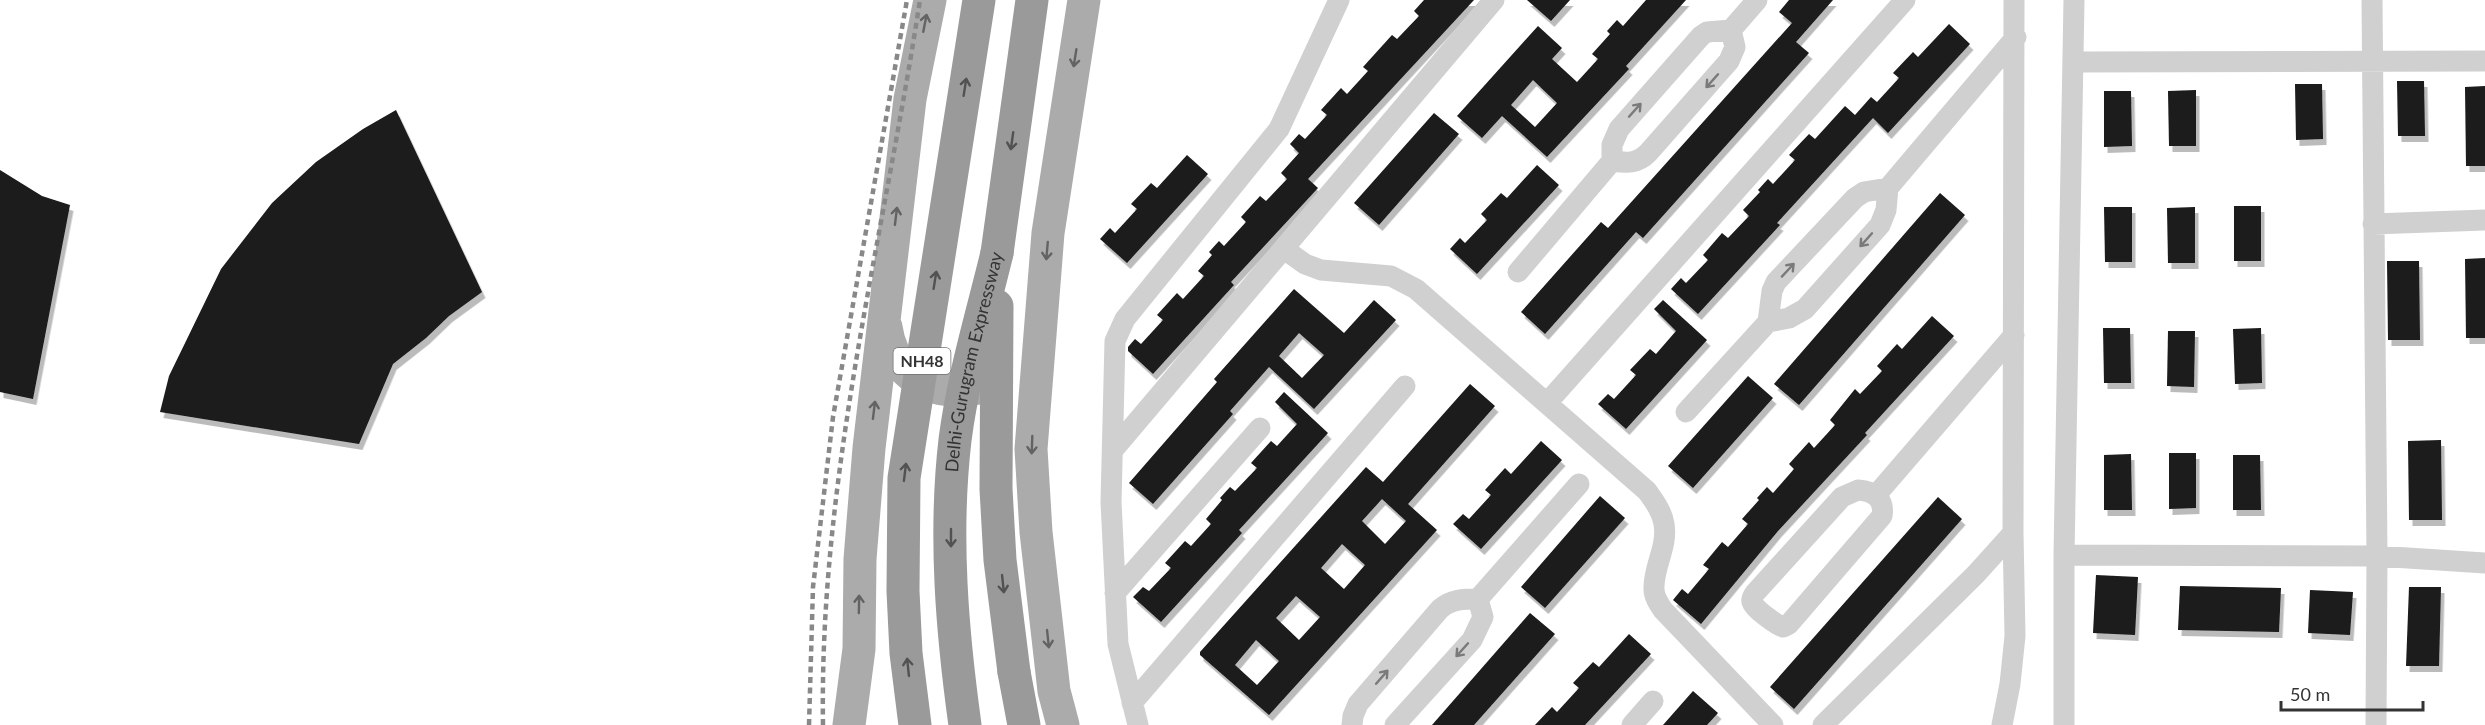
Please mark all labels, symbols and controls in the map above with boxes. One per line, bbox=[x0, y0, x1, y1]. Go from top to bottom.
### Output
one-way arrow bbox=[920, 14, 931, 34]
one-way arrow bbox=[1069, 47, 1080, 67]
one-way arrow bbox=[1705, 73, 1719, 88]
one-way arrow bbox=[960, 78, 971, 97]
one-way arrow bbox=[1628, 103, 1642, 118]
one-way arrow bbox=[1006, 131, 1017, 151]
one-way arrow bbox=[891, 207, 902, 227]
one-way arrow bbox=[1859, 232, 1873, 247]
one-way arrow bbox=[1041, 240, 1052, 260]
street label: Delhi-Gurugram Expressway bbox=[940, 249, 1007, 473]
one-way arrow bbox=[1781, 262, 1795, 277]
one-way arrow bbox=[929, 270, 940, 290]
road number: NH48 bbox=[894, 348, 950, 374]
one-way arrow bbox=[868, 400, 879, 420]
one-way arrow bbox=[1026, 435, 1037, 455]
one-way arrow bbox=[900, 463, 911, 483]
one-way arrow bbox=[945, 527, 957, 547]
one-way arrow bbox=[998, 574, 1009, 594]
one-way arrow bbox=[854, 595, 865, 615]
one-way arrow bbox=[1043, 629, 1054, 649]
one-way arrow bbox=[1455, 642, 1469, 657]
one-way arrow bbox=[902, 658, 913, 677]
one-way arrow bbox=[1375, 670, 1389, 685]
scale bar bbox=[2281, 674, 2424, 712]
text: 50 m bbox=[2290, 683, 2330, 705]

